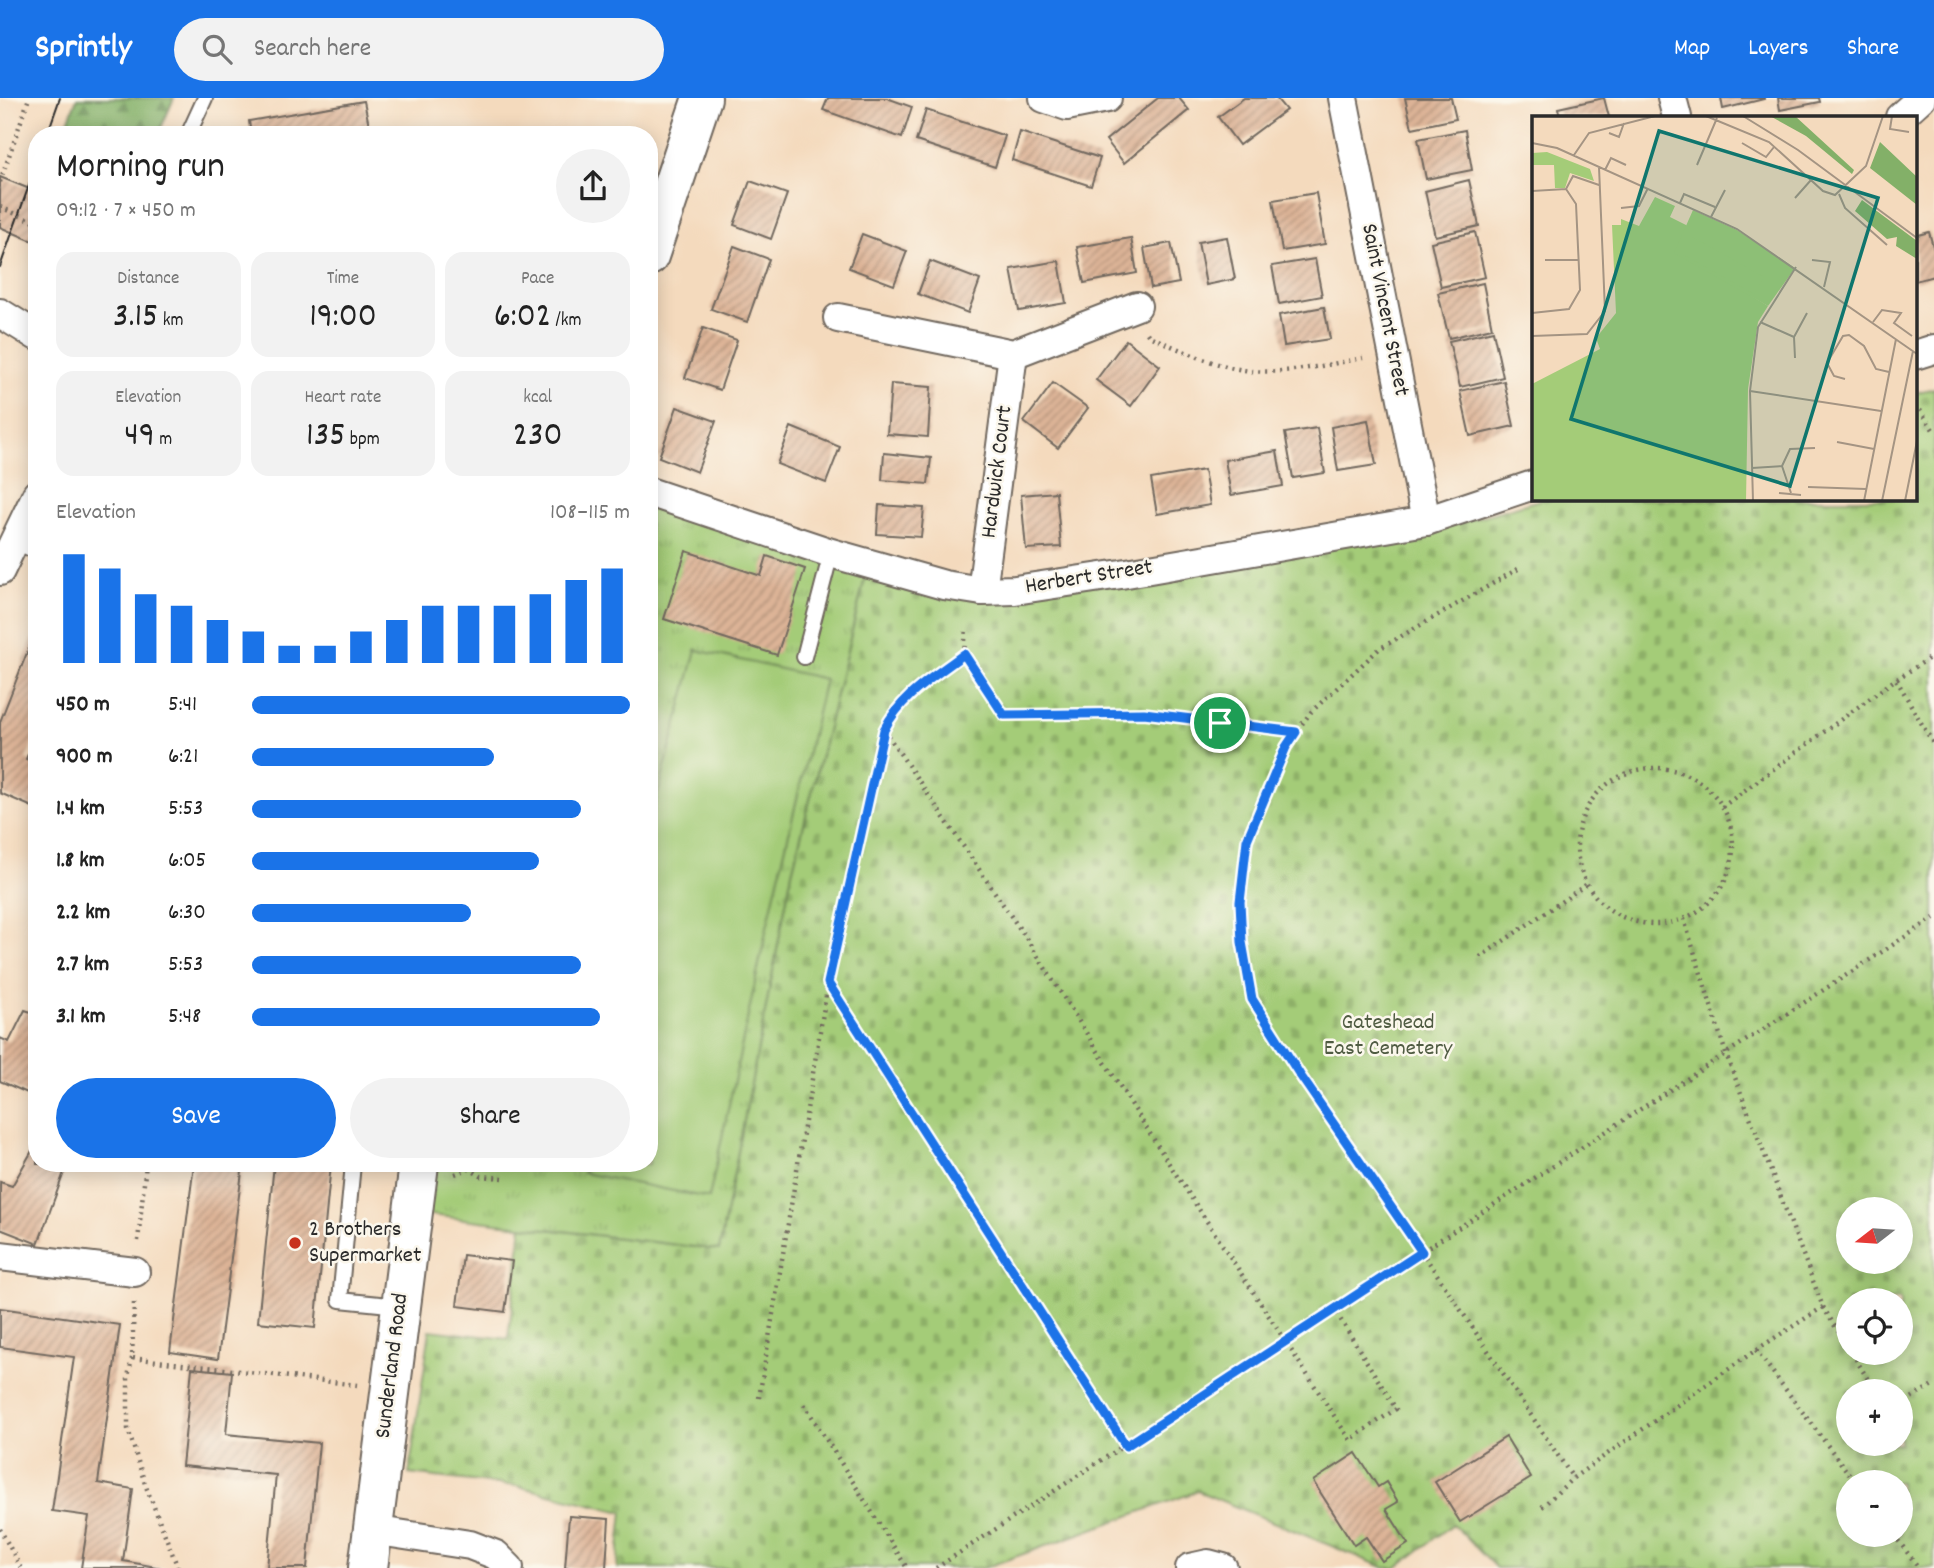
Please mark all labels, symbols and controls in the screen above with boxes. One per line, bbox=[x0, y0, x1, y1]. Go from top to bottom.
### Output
search box bbox=[174, 18, 664, 81]
text: Sprintly bbox=[35, 26, 132, 73]
icon: search bbox=[198, 30, 236, 68]
text: Search here bbox=[254, 31, 371, 68]
text: Map bbox=[1674, 32, 1710, 66]
text: Layers bbox=[1748, 32, 1809, 66]
text: Share bbox=[1847, 32, 1899, 66]
inset map bbox=[1532, 116, 1916, 500]
text: Morning run bbox=[56, 141, 225, 196]
button: share bbox=[556, 149, 630, 223]
text: 09:12 · 7 × 450 m bbox=[56, 195, 196, 228]
street label: Saint Vincent Street bbox=[1351, 221, 1417, 399]
text: Distance bbox=[117, 266, 179, 293]
text: Time bbox=[327, 266, 359, 293]
text: Pace bbox=[521, 266, 554, 293]
text: 3.15 bbox=[113, 293, 158, 343]
text: 19:00 bbox=[309, 293, 377, 343]
text: 6:02 bbox=[494, 293, 551, 343]
text: km bbox=[158, 308, 184, 335]
text: /km bbox=[551, 308, 582, 335]
text: Elevation bbox=[115, 385, 181, 412]
text: Heart rate bbox=[305, 385, 381, 412]
text: kcal bbox=[523, 385, 552, 412]
street label: Hardwick Court bbox=[973, 404, 1023, 540]
text: 49 bbox=[124, 412, 155, 462]
text: 135 bbox=[306, 412, 346, 462]
text: 230 bbox=[513, 412, 563, 462]
text: m bbox=[155, 427, 172, 454]
text: bpm bbox=[346, 427, 380, 454]
text: Elevation bbox=[56, 497, 136, 530]
text: 108–115 m bbox=[550, 497, 630, 530]
street label: Herbert Street bbox=[1023, 552, 1155, 604]
text: 450 m bbox=[56, 689, 110, 722]
text: 5:41 bbox=[168, 689, 197, 722]
pin bbox=[1190, 693, 1250, 753]
icon: arrive bbox=[1201, 704, 1239, 742]
text: 900 m bbox=[56, 741, 113, 774]
text: 6:21 bbox=[168, 741, 198, 774]
text: 1.4 km bbox=[56, 793, 105, 826]
text: 5:53 bbox=[168, 793, 203, 826]
text: 1.8 km bbox=[56, 845, 105, 878]
text: 6:05 bbox=[168, 845, 206, 878]
text: 2.2 km bbox=[56, 897, 110, 930]
text: 6:30 bbox=[168, 897, 206, 930]
text: 2.7 km bbox=[56, 949, 109, 982]
text: 5:53 bbox=[168, 949, 203, 982]
text: 3.1 km bbox=[56, 1001, 106, 1034]
text: 5:48 bbox=[168, 1001, 201, 1034]
park label: Gateshead East Cemetery bbox=[1324, 1007, 1453, 1066]
button: Save bbox=[56, 1078, 336, 1158]
button: Share bbox=[350, 1078, 630, 1158]
north arrow bbox=[1836, 1197, 1913, 1274]
map controls bbox=[1836, 1197, 1913, 1547]
place label: 2 Brothers Supermarket bbox=[309, 1214, 421, 1273]
marker: 2 Brothers Supermarket bbox=[287, 1235, 303, 1251]
button: locate bbox=[1836, 1288, 1913, 1365]
street label: Sunderland Road bbox=[368, 1291, 418, 1441]
button: + bbox=[1836, 1379, 1913, 1456]
button: − bbox=[1836, 1470, 1913, 1547]

